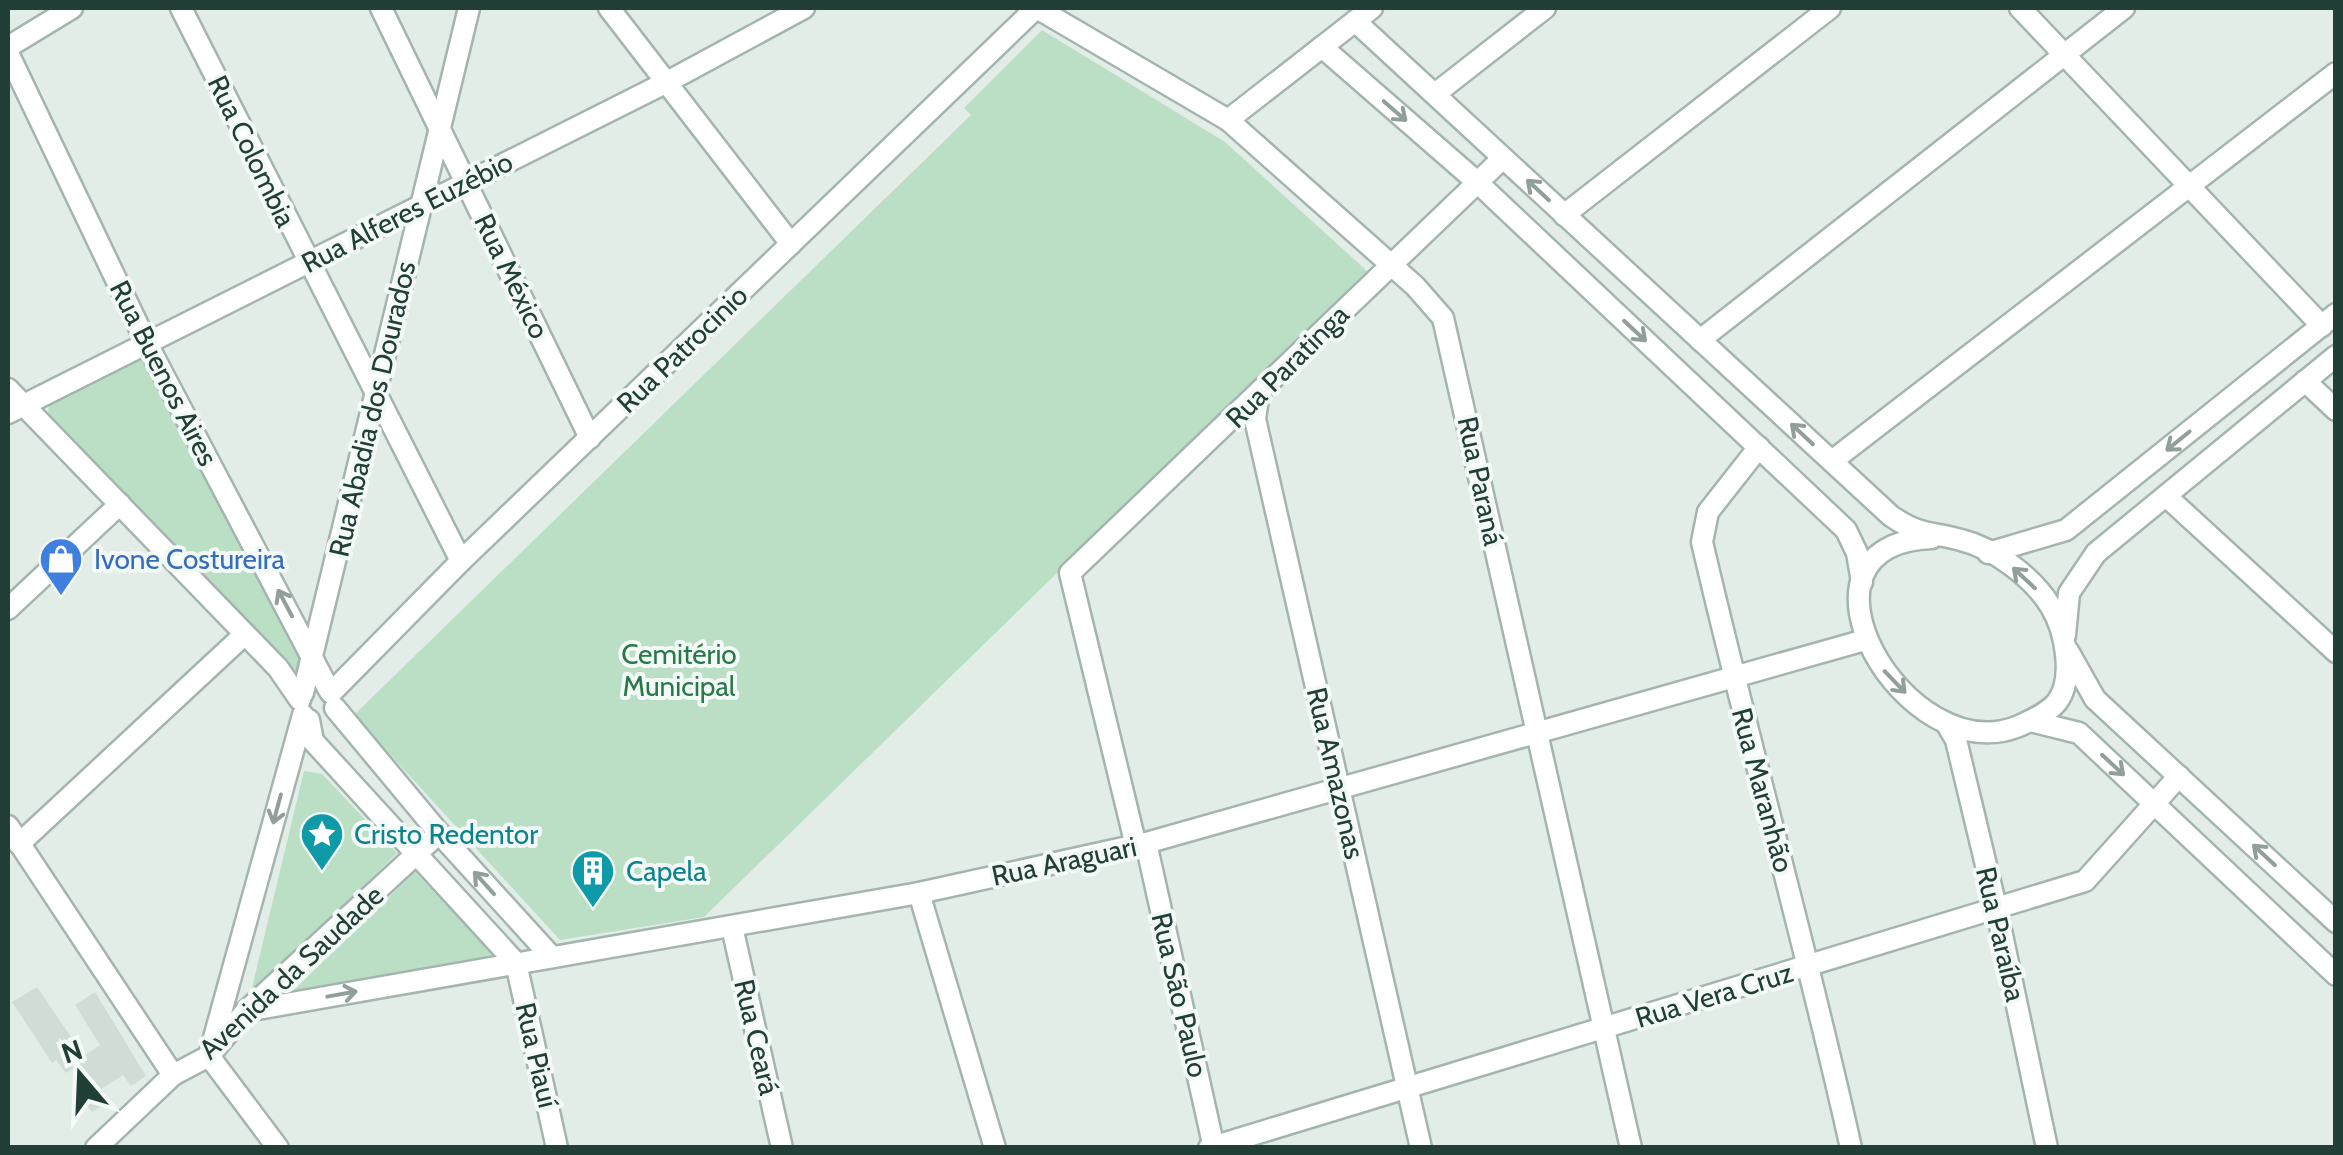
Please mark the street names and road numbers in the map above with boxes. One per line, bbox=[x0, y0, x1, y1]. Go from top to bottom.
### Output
street label: Rua Colombia bbox=[201, 70, 304, 233]
street label: Rua Alferes Euzébio bbox=[296, 144, 518, 280]
street label: Rua México bbox=[467, 208, 557, 344]
street label: Rua Abadia dos Dourados bbox=[321, 258, 423, 560]
street label: Rua Buenos Aires bbox=[103, 275, 225, 471]
street label: Rua Patrocinio bbox=[610, 278, 754, 420]
street label: Rua Paratinga bbox=[1218, 297, 1356, 435]
street label: Rua Paraná bbox=[1451, 413, 1511, 549]
street label: Rua Amazonas bbox=[1300, 684, 1372, 862]
street label: Rua Maranhão bbox=[1725, 704, 1801, 876]
street label: Rua Araguari bbox=[989, 829, 1139, 893]
street label: Rua Paraíba bbox=[1969, 863, 2033, 1005]
street label: Avenida da Saudade bbox=[192, 878, 390, 1066]
street label: Rua São Paulo bbox=[1145, 909, 1215, 1081]
street label: Rua Vera Cruz bbox=[1631, 955, 1797, 1035]
street label: Rua Ceará bbox=[727, 976, 787, 1099]
street label: Rua Piauí bbox=[508, 999, 566, 1111]

